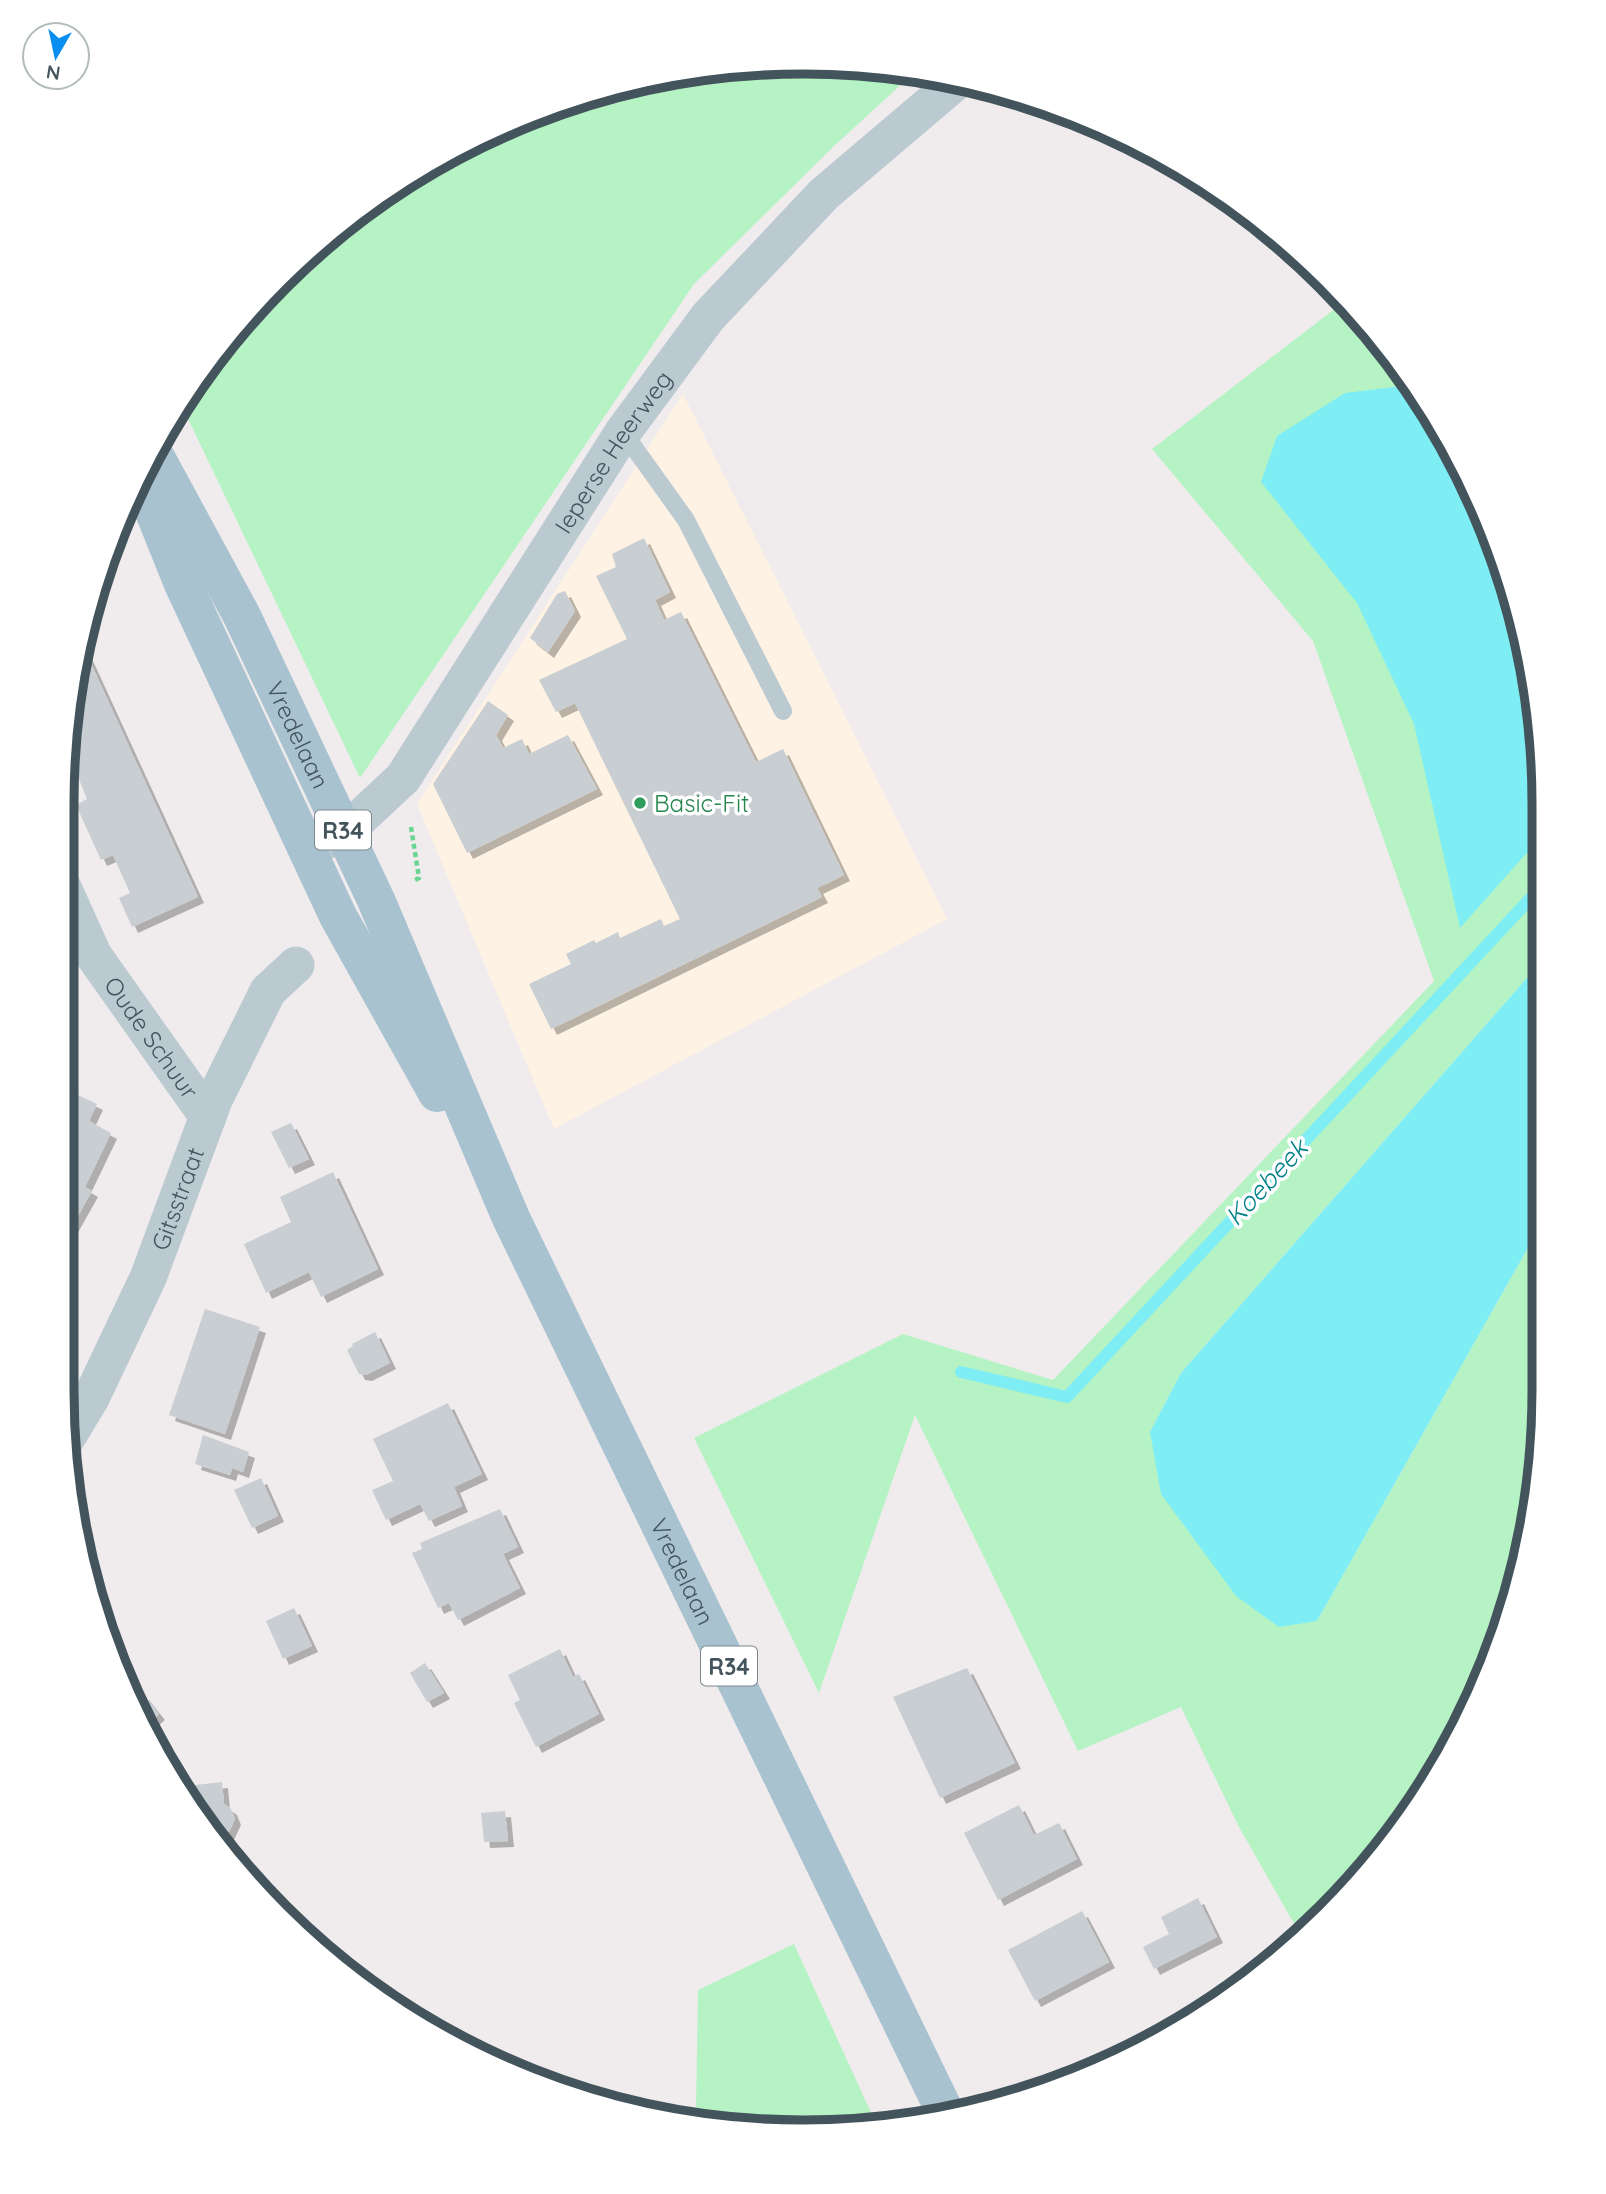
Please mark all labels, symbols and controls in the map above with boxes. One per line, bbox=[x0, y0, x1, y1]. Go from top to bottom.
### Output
north arrow bbox=[21, 21, 91, 91]
text: N bbox=[45, 60, 62, 86]
street label: Ieperse Heerweg bbox=[548, 365, 678, 539]
street label: Vredelaan bbox=[260, 677, 336, 793]
place label: Basic-Fit bbox=[654, 788, 749, 818]
marker: Basic-Fit bbox=[632, 795, 648, 811]
road number: R34 bbox=[315, 810, 371, 850]
street label: Oude Schuur bbox=[98, 971, 205, 1104]
water label: Koebeek bbox=[1218, 1130, 1316, 1232]
street label: Gitsstraat bbox=[145, 1143, 210, 1254]
street label: Vredelaan bbox=[644, 1513, 721, 1630]
road number: R34 bbox=[701, 1646, 757, 1686]

